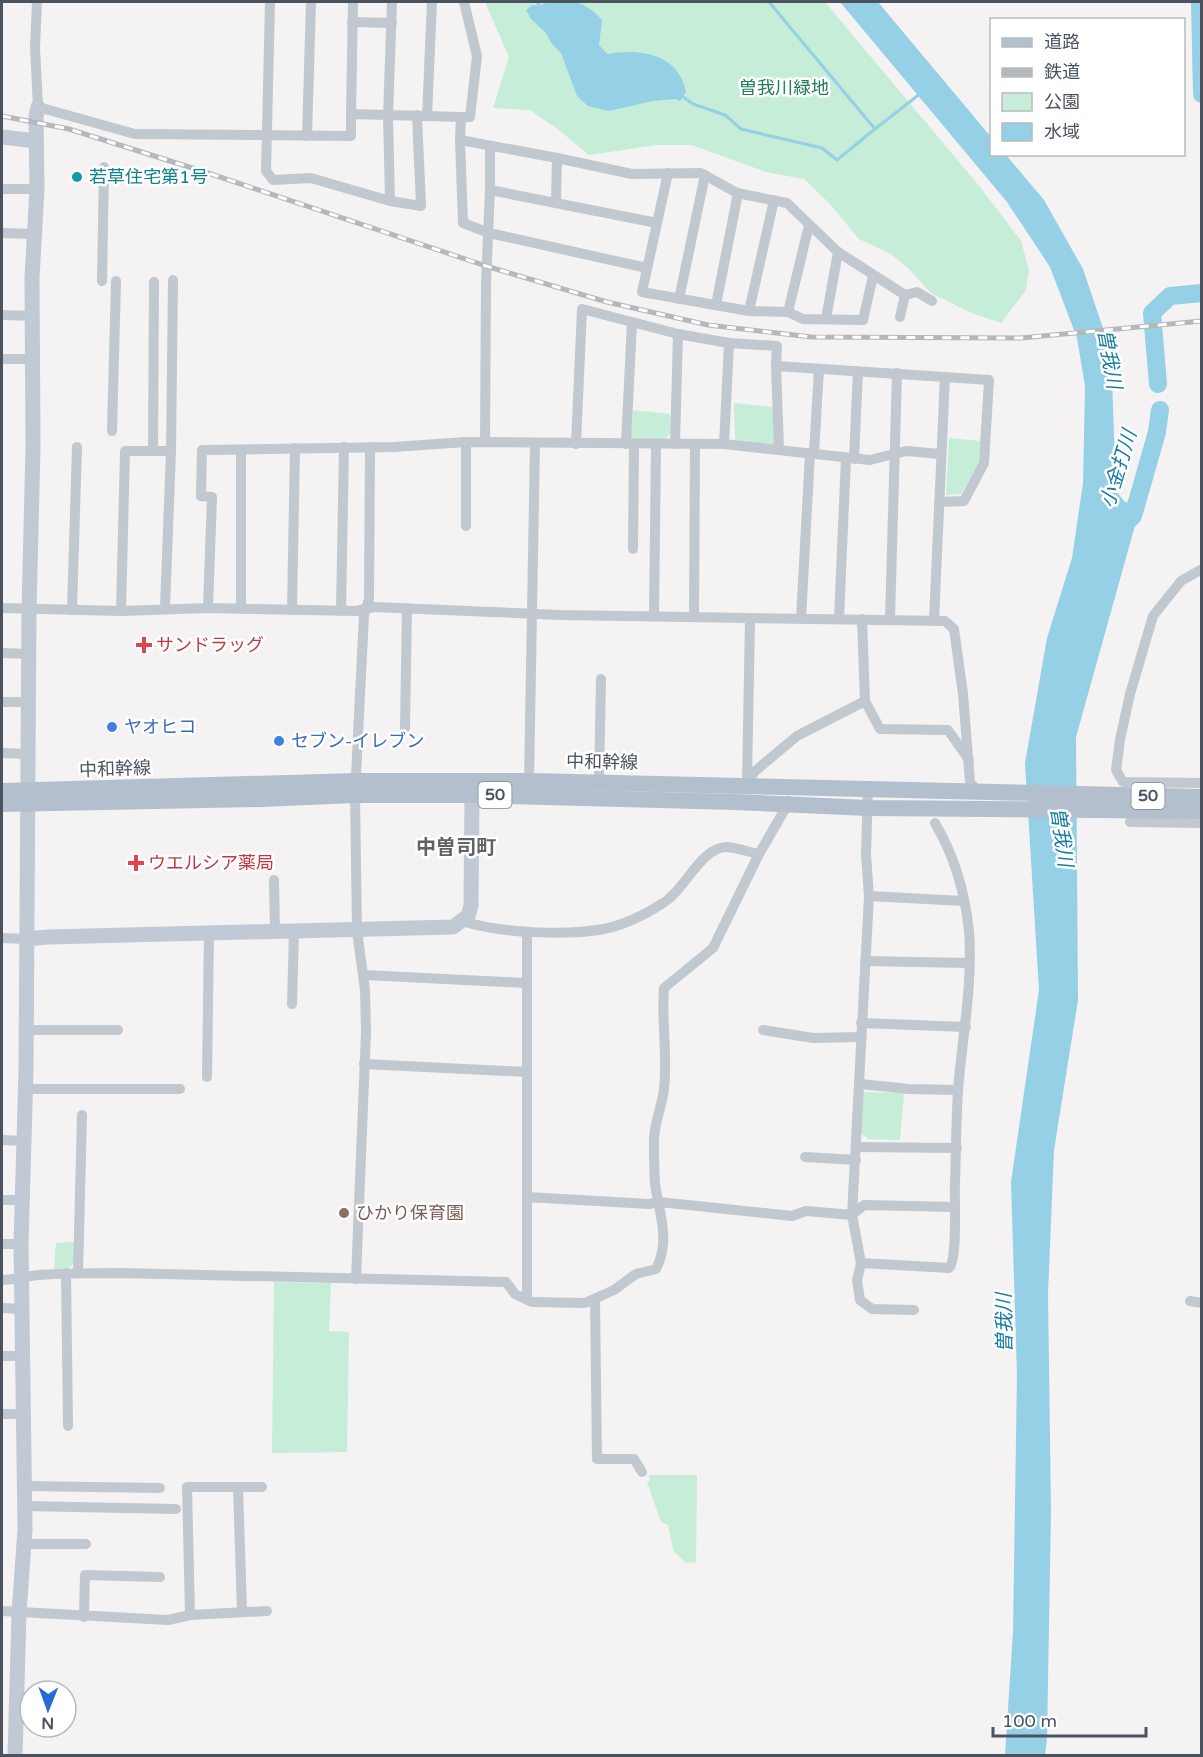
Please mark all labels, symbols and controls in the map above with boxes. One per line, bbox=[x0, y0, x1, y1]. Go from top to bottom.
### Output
legend bbox=[990, 18, 1185, 156]
text: 道路 bbox=[1044, 31, 1080, 53]
text: 鉄道 bbox=[1044, 61, 1080, 83]
park label: 曽我川緑地 bbox=[739, 77, 829, 99]
text: 公園 bbox=[1044, 91, 1080, 113]
text: 水域 bbox=[1044, 121, 1080, 143]
place label: 若草住宅第1号 bbox=[89, 166, 208, 188]
marker: 若草住宅第1号 bbox=[70, 170, 84, 184]
water label: 曽我川 bbox=[1092, 327, 1126, 393]
water label: 小金打川 bbox=[1096, 425, 1143, 511]
place label: サンドラッグ bbox=[156, 634, 264, 656]
marker: サンドラッグ bbox=[137, 638, 151, 652]
place label: ヤオヒコ bbox=[124, 716, 196, 738]
marker: ヤオヒコ bbox=[105, 720, 119, 734]
place label: セブン-イレブン bbox=[291, 730, 424, 752]
marker: セブン-イレブン bbox=[272, 734, 286, 748]
street label: 中和幹線 bbox=[566, 750, 638, 774]
street label: 中和幹線 bbox=[79, 757, 151, 781]
road number: 50 bbox=[478, 782, 512, 808]
road number: 50 bbox=[1132, 783, 1164, 809]
water label: 曽我川 bbox=[1045, 806, 1077, 870]
district label: 中曽司町 bbox=[416, 836, 496, 860]
place label: ウエルシア薬局 bbox=[148, 852, 274, 874]
marker: ウエルシア薬局 bbox=[129, 856, 143, 870]
place label: ひかり保育園 bbox=[356, 1202, 464, 1224]
marker: ひかり保育園 bbox=[337, 1206, 351, 1220]
water label: 曽我川 bbox=[992, 1291, 1018, 1353]
north arrow bbox=[18, 1679, 78, 1739]
scale bar bbox=[993, 1700, 1146, 1738]
text: 100 m bbox=[1002, 1710, 1057, 1732]
text: N bbox=[41, 1713, 54, 1733]

